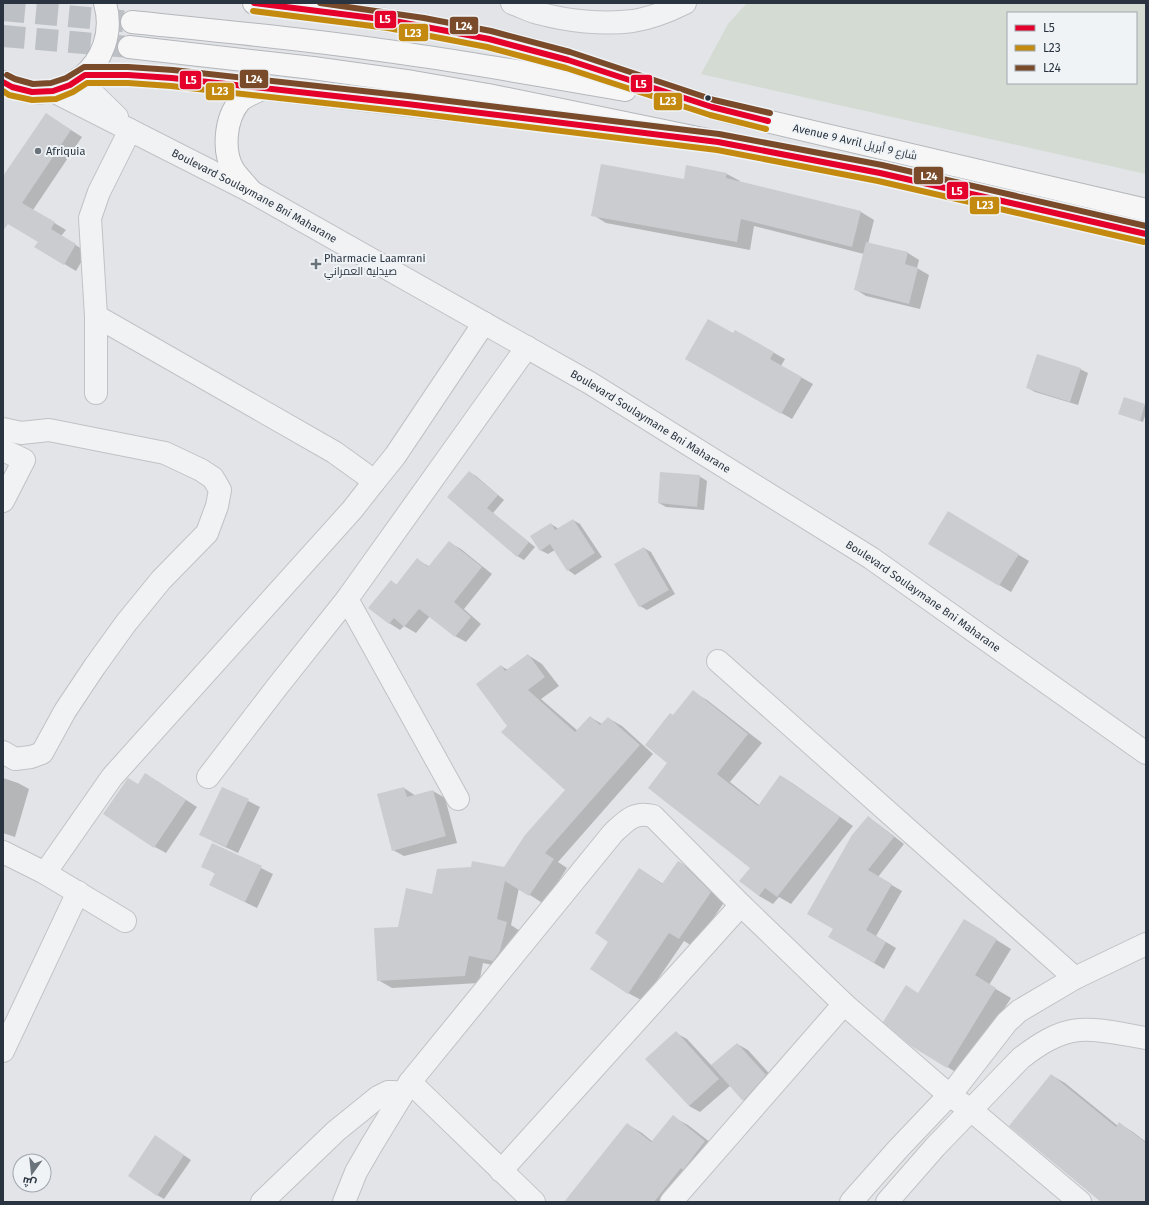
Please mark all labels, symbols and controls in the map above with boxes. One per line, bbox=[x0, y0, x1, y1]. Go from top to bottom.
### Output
line badge: L5 bbox=[374, 10, 397, 29]
legend bbox=[1007, 12, 1137, 84]
text: L5 bbox=[379, 13, 391, 26]
line badge: L24 bbox=[449, 16, 479, 35]
text: L24 bbox=[455, 20, 473, 33]
text: L5 bbox=[1043, 21, 1055, 35]
line badge: L23 bbox=[398, 23, 429, 42]
text: L23 bbox=[405, 27, 422, 40]
text: L23 bbox=[1043, 41, 1061, 55]
text: L24 bbox=[1043, 61, 1061, 75]
line badge: L24 bbox=[239, 69, 269, 89]
line badge: L5 bbox=[179, 70, 202, 90]
text: L24 bbox=[245, 73, 263, 86]
text: L5 bbox=[185, 74, 197, 87]
line badge: L5 bbox=[630, 74, 653, 93]
text: L5 bbox=[635, 78, 647, 91]
line badge: L23 bbox=[205, 82, 235, 101]
text: L23 bbox=[212, 85, 229, 98]
line badge: L23 bbox=[653, 92, 683, 111]
unlabelled marker bbox=[703, 93, 713, 103]
text: L23 bbox=[660, 95, 677, 108]
street label: Avenue 9 Avril شارع 9 أبريل bbox=[791, 120, 919, 164]
place label: Afriquia bbox=[46, 145, 85, 158]
marker: Afriquia bbox=[33, 146, 43, 156]
street label: Boulevard Soulaymane Bni Maharane bbox=[170, 146, 339, 245]
line badge: L24 bbox=[913, 166, 944, 185]
text: L24 bbox=[920, 170, 938, 183]
line badge: L5 bbox=[946, 181, 969, 200]
text: L5 bbox=[951, 185, 963, 198]
line badge: L23 bbox=[969, 196, 1000, 215]
text: L23 bbox=[977, 199, 994, 212]
place label: Pharmacie Laamrani صيدلية العمراني bbox=[324, 252, 426, 280]
marker: Pharmacie Laamrani صيدلية العمراني bbox=[311, 259, 321, 269]
street label: Boulevard Soulaymane Bni Maharane bbox=[568, 367, 733, 476]
street label: Boulevard Soulaymane Bni Maharane bbox=[843, 537, 1003, 654]
north arrow bbox=[12, 1153, 52, 1193]
text: ش bbox=[21, 1174, 38, 1190]

